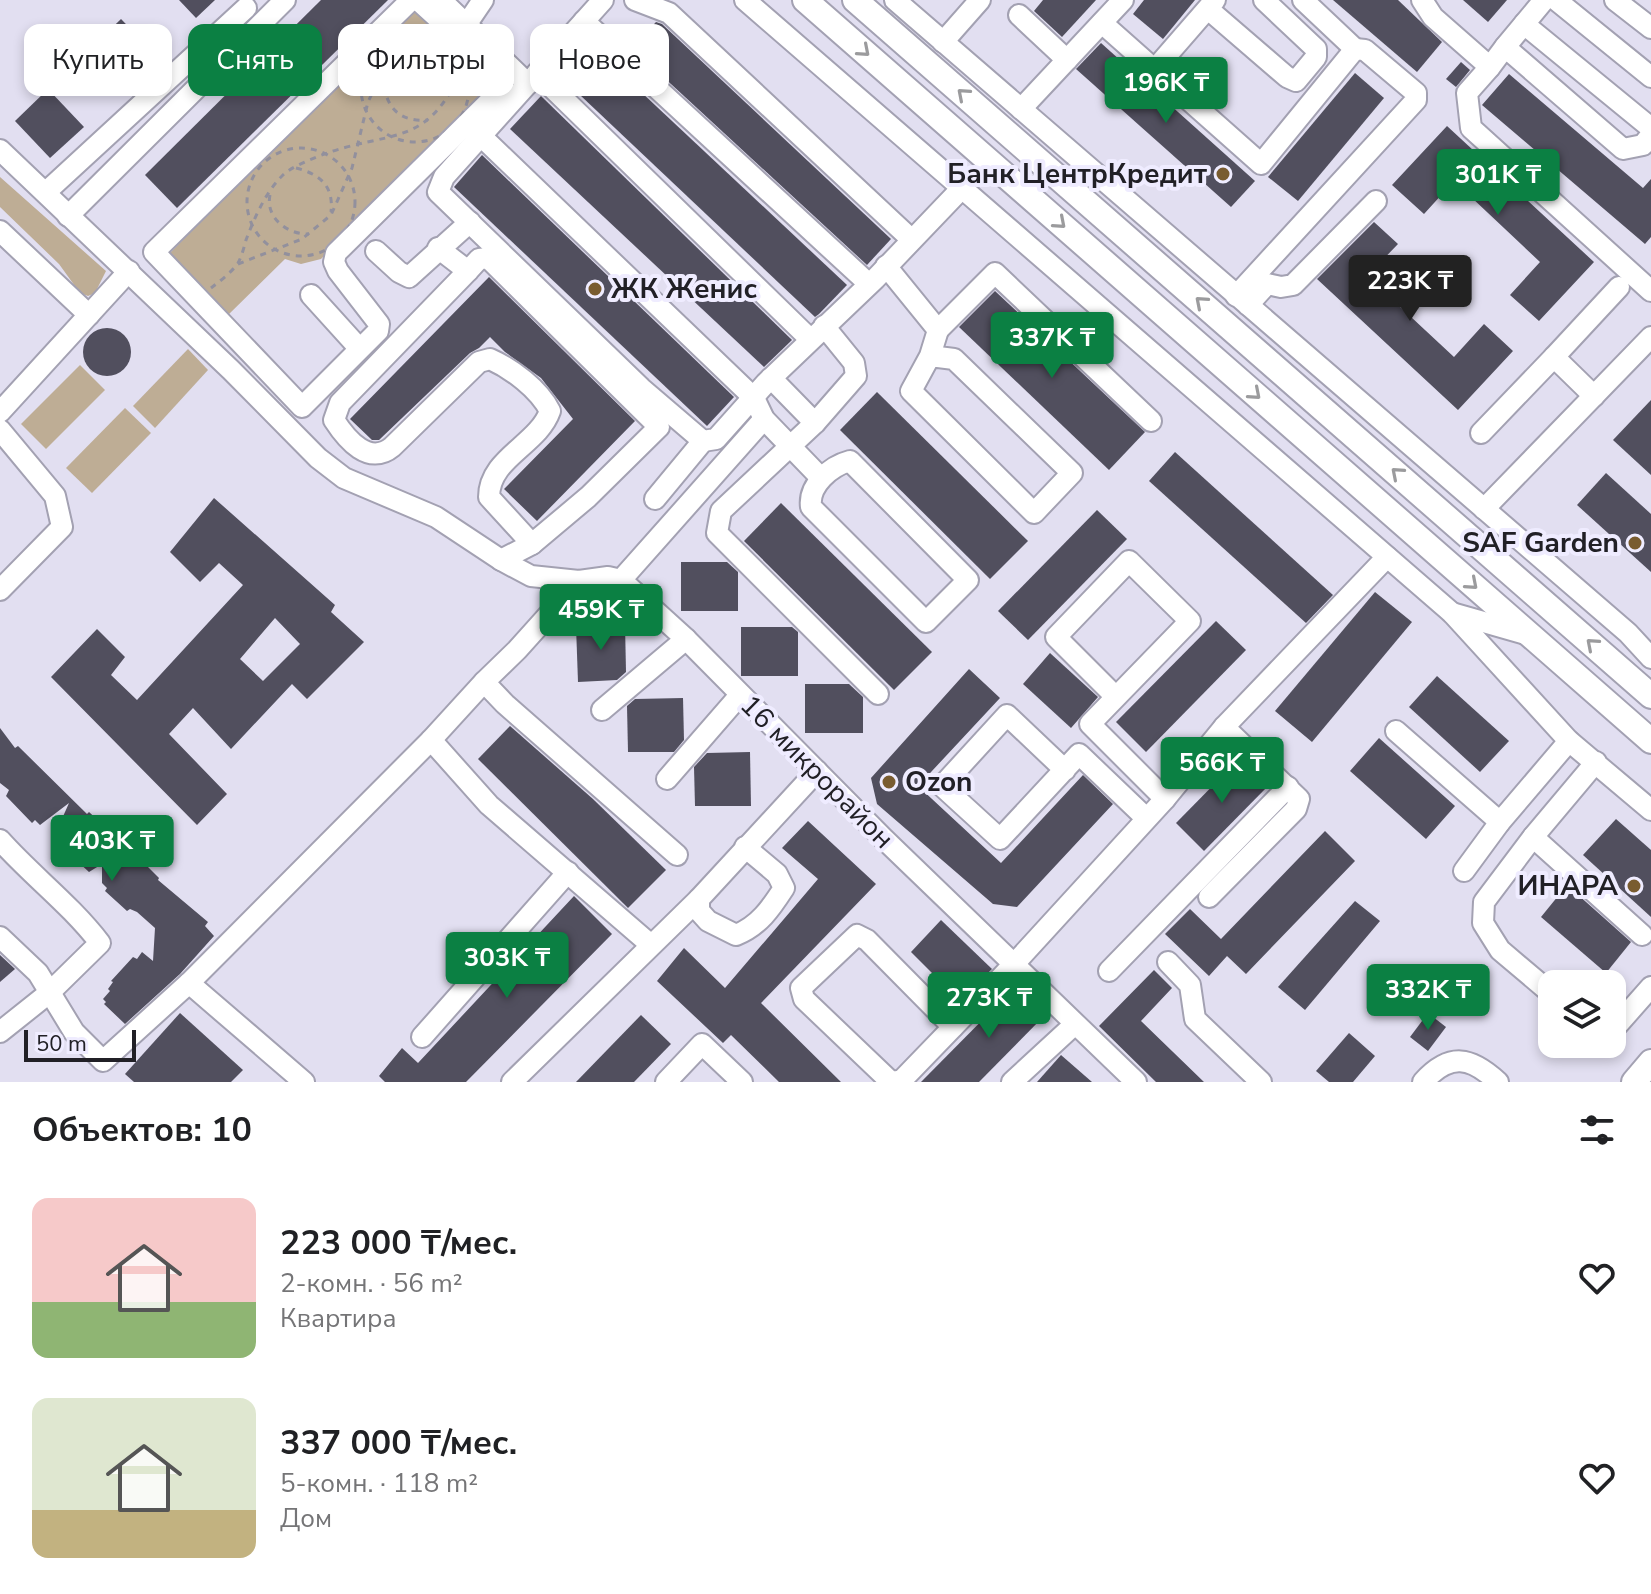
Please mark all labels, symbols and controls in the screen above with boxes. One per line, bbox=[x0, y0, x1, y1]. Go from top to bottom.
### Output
chip: Купить bbox=[24, 24, 172, 96]
chip: Снять bbox=[188, 24, 322, 96]
chip: Фильтры bbox=[338, 24, 514, 96]
chip: Новое bbox=[530, 24, 669, 96]
one-way arrow bbox=[855, 42, 870, 56]
pin: 196K ₸ bbox=[1101, 57, 1231, 125]
text: 196K ₸ bbox=[1123, 65, 1209, 100]
one-way arrow bbox=[957, 89, 972, 104]
pin: 301K ₸ bbox=[1433, 149, 1563, 217]
place label: Банк ЦентрКредит bbox=[947, 155, 1208, 193]
text: 301K ₸ bbox=[1455, 157, 1541, 192]
marker: Банк ЦентрКредит bbox=[1214, 165, 1232, 183]
one-way arrow bbox=[1050, 213, 1065, 227]
pin: 223K ₸ bbox=[1345, 255, 1475, 323]
text: 223K ₸ bbox=[1367, 263, 1453, 298]
place label: ЖК Женис bbox=[611, 270, 758, 308]
marker: ЖК Женис bbox=[586, 280, 604, 298]
one-way arrow bbox=[1195, 297, 1210, 312]
pin: 337K ₸ bbox=[987, 312, 1117, 380]
text: 337K ₸ bbox=[1009, 320, 1095, 355]
one-way arrow bbox=[1246, 384, 1261, 399]
one-way arrow bbox=[1391, 468, 1406, 483]
place label: SAF Garden bbox=[1462, 524, 1619, 562]
marker: SAF Garden bbox=[1626, 534, 1644, 552]
one-way arrow bbox=[1463, 574, 1478, 588]
pin: 459K ₸ bbox=[536, 584, 666, 652]
text: 459K ₸ bbox=[558, 592, 644, 627]
one-way arrow bbox=[1587, 640, 1602, 654]
street label: 16 микрорайон bbox=[732, 687, 902, 857]
pin: 566K ₸ bbox=[1157, 737, 1287, 805]
text: 566K ₸ bbox=[1179, 745, 1265, 780]
place label: Ozon bbox=[905, 763, 972, 801]
marker: Ozon bbox=[880, 773, 898, 791]
pin: 403K ₸ bbox=[47, 815, 177, 883]
text: 403K ₸ bbox=[69, 823, 155, 858]
place label: ИНАРА bbox=[1518, 867, 1618, 905]
marker: ИНАРА bbox=[1625, 877, 1643, 895]
pin: 303K ₸ bbox=[442, 932, 572, 1000]
text: 303K ₸ bbox=[464, 940, 550, 975]
pin: 332K ₸ bbox=[1363, 964, 1493, 1032]
map controls bbox=[1538, 970, 1626, 1058]
button: layers bbox=[1538, 970, 1626, 1058]
pin: 273K ₸ bbox=[924, 972, 1054, 1040]
text: 332K ₸ bbox=[1385, 972, 1471, 1007]
text: 273K ₸ bbox=[946, 980, 1032, 1015]
scale bar bbox=[24, 1026, 136, 1062]
text: 50 m bbox=[36, 1029, 87, 1059]
text: Объектов: 10 bbox=[32, 1107, 252, 1153]
icon: filters bbox=[1575, 1108, 1619, 1152]
text: 223 000 ₸/мес. bbox=[280, 1220, 517, 1266]
icon: home bbox=[96, 1230, 192, 1326]
icon: heart bbox=[1575, 1256, 1619, 1300]
text: 2-комн. · 56 m² bbox=[280, 1266, 463, 1301]
text: Квартира bbox=[280, 1301, 396, 1336]
text: 337 000 ₸/мес. bbox=[280, 1420, 517, 1466]
icon: home bbox=[96, 1430, 192, 1526]
icon: heart bbox=[1575, 1456, 1619, 1500]
text: 5-комн. · 118 m² bbox=[280, 1466, 478, 1501]
text: Дом bbox=[280, 1501, 332, 1536]

